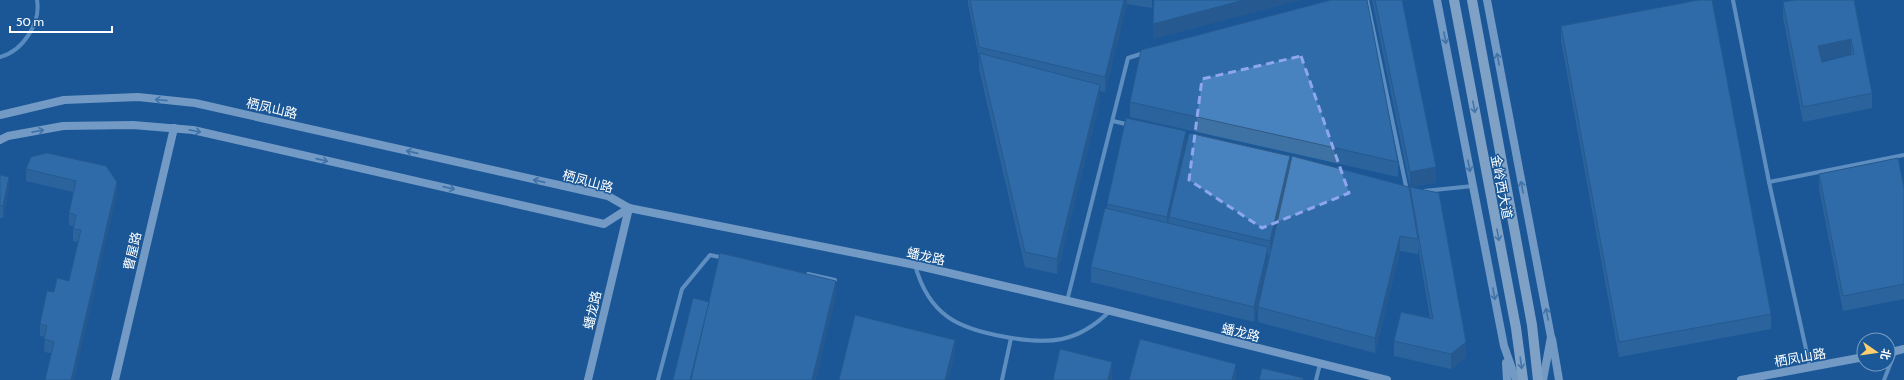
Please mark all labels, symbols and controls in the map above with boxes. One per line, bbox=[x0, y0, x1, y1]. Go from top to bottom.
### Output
scale bar bbox=[10, 8, 112, 34]
text: 50 m bbox=[16, 14, 44, 29]
one-way arrow bbox=[1441, 31, 1449, 44]
one-way arrow bbox=[1494, 53, 1502, 66]
street label: 栖凤山路 bbox=[245, 94, 299, 122]
one-way arrow bbox=[155, 96, 168, 103]
one-way arrow bbox=[1470, 100, 1478, 113]
one-way arrow bbox=[31, 127, 44, 135]
one-way arrow bbox=[188, 127, 201, 135]
one-way arrow bbox=[406, 148, 419, 156]
street label: 金岭西大道 bbox=[1488, 154, 1516, 220]
one-way arrow bbox=[315, 156, 328, 164]
one-way arrow bbox=[1465, 159, 1473, 172]
street label: 栖凤山路 bbox=[561, 167, 615, 195]
one-way arrow bbox=[532, 176, 545, 184]
one-way arrow bbox=[1518, 180, 1526, 193]
one-way arrow bbox=[442, 185, 455, 193]
one-way arrow bbox=[1494, 228, 1502, 241]
street label: 曹屋路 bbox=[120, 230, 144, 272]
street label: 蟠龙路 bbox=[905, 244, 947, 268]
one-way arrow bbox=[1490, 287, 1498, 300]
street label: 蟠龙路 bbox=[580, 289, 604, 331]
one-way arrow bbox=[1542, 308, 1550, 321]
street label: 蟠龙路 bbox=[1220, 320, 1262, 344]
north arrow bbox=[1856, 332, 1896, 372]
street label: 栖凤山路 bbox=[1773, 345, 1827, 369]
text: 北 bbox=[1878, 347, 1894, 361]
one-way arrow bbox=[1517, 356, 1525, 369]

